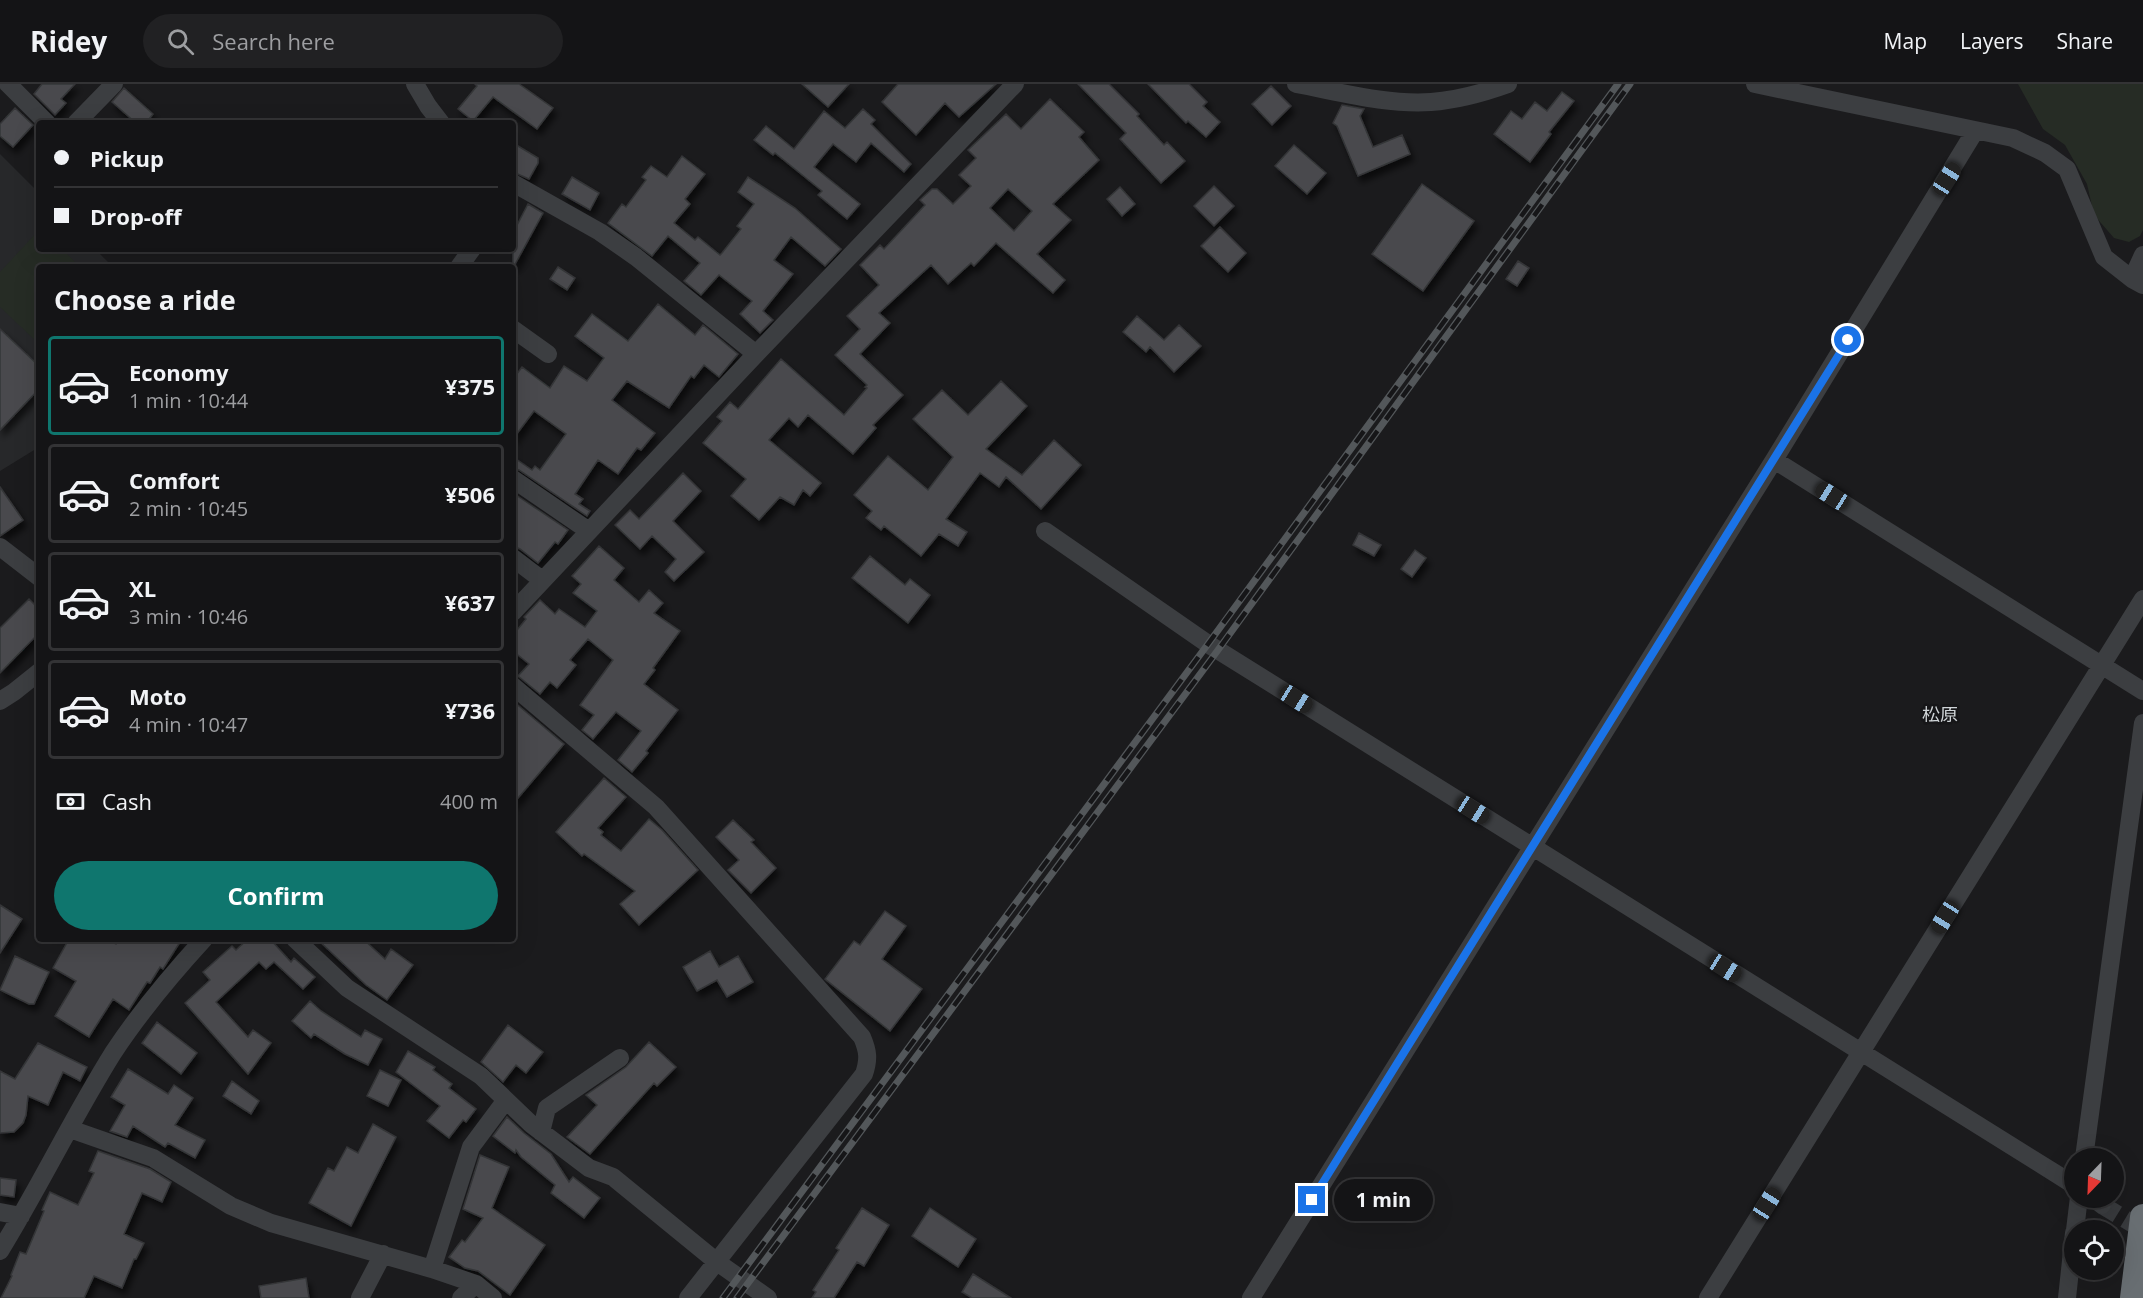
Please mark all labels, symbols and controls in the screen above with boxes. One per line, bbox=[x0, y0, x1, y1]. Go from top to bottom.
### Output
search box bbox=[143, 14, 563, 68]
text: Ridey bbox=[30, 22, 107, 60]
icon: search bbox=[164, 25, 197, 58]
text: Search here bbox=[212, 26, 335, 56]
text: Map bbox=[1884, 27, 1927, 55]
text: Layers bbox=[1960, 27, 2024, 55]
text: Share bbox=[2057, 27, 2113, 55]
text: Pickup bbox=[90, 143, 164, 173]
car bbox=[1930, 159, 1964, 199]
text: Drop-off bbox=[90, 201, 182, 231]
text: Choose a ride bbox=[54, 281, 236, 318]
route start bbox=[1834, 326, 1861, 353]
text: Economy bbox=[129, 357, 228, 387]
icon: car bbox=[57, 359, 111, 413]
text: ¥375 bbox=[445, 371, 495, 401]
text: 1 min · 10:44 bbox=[129, 387, 248, 414]
text: Comfort bbox=[129, 465, 220, 495]
icon: car bbox=[57, 467, 111, 521]
text: ¥506 bbox=[445, 479, 495, 509]
car bbox=[1812, 479, 1852, 513]
text: 2 min · 10:45 bbox=[129, 495, 248, 522]
text: XL bbox=[129, 573, 156, 603]
icon: car bbox=[57, 575, 111, 629]
text: ¥637 bbox=[445, 587, 495, 617]
text: 3 min · 10:46 bbox=[129, 603, 248, 630]
text: Moto bbox=[129, 681, 187, 711]
car bbox=[1276, 682, 1316, 716]
icon: car bbox=[57, 683, 111, 737]
text: ¥736 bbox=[445, 695, 495, 725]
district label: 松原 bbox=[1922, 702, 1958, 726]
text: 4 min · 10:47 bbox=[129, 711, 248, 738]
icon: cash bbox=[54, 785, 87, 818]
text: Cash bbox=[102, 786, 152, 816]
text: 400 m bbox=[440, 788, 498, 815]
car bbox=[1453, 793, 1493, 827]
button: Confirm bbox=[54, 861, 498, 930]
car bbox=[1928, 897, 1962, 937]
car bbox=[1705, 951, 1745, 985]
north arrow bbox=[2064, 1148, 2124, 1208]
map controls bbox=[2064, 1148, 2124, 1280]
callout: 1 min bbox=[1333, 1179, 1432, 1221]
car bbox=[1750, 1184, 1784, 1224]
route end bbox=[1298, 1186, 1325, 1213]
text: 1 min bbox=[1356, 1186, 1411, 1213]
button: locate bbox=[2064, 1220, 2124, 1280]

